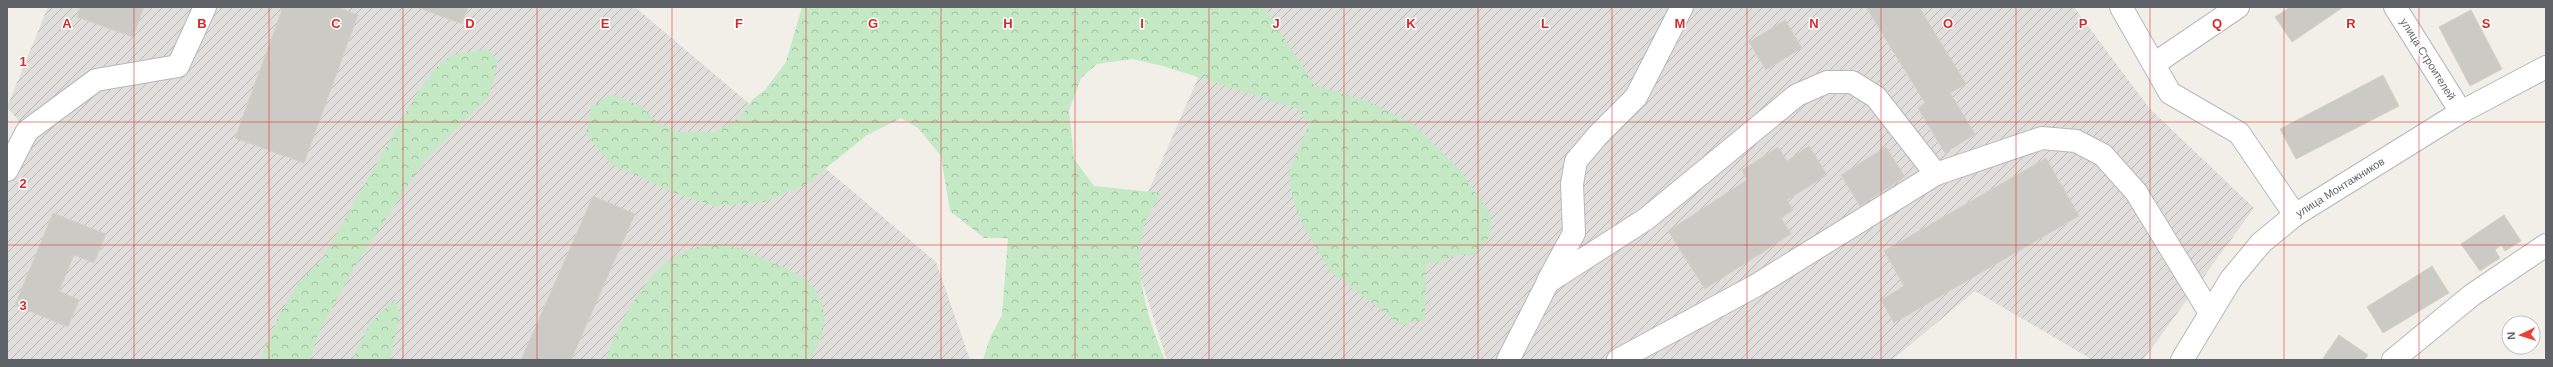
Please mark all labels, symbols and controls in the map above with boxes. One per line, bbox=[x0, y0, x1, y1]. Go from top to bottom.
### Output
text: A bbox=[62, 16, 72, 31]
text: B bbox=[197, 16, 207, 31]
text: C bbox=[331, 16, 341, 31]
text: D bbox=[465, 16, 475, 31]
text: E bbox=[601, 16, 610, 31]
text: F bbox=[735, 16, 743, 31]
text: G bbox=[868, 16, 878, 31]
text: H bbox=[1003, 16, 1013, 31]
text: I bbox=[1140, 16, 1144, 31]
text: J bbox=[1272, 16, 1280, 31]
text: K bbox=[1406, 16, 1416, 31]
text: L bbox=[1541, 16, 1549, 31]
text: M bbox=[1675, 16, 1685, 31]
text: N bbox=[1809, 16, 1819, 31]
text: O bbox=[1943, 16, 1953, 31]
text: P bbox=[2079, 16, 2088, 31]
text: Q bbox=[2212, 16, 2222, 31]
text: R bbox=[2346, 16, 2356, 31]
street label: улица Строителей bbox=[2398, 16, 2458, 102]
text: S bbox=[2482, 16, 2491, 31]
text: 1 bbox=[19, 54, 27, 69]
street label: улица Монтажников bbox=[2293, 155, 2387, 219]
text: 2 bbox=[19, 176, 27, 191]
text: 3 bbox=[19, 298, 27, 313]
north arrow bbox=[2501, 315, 2541, 355]
text: N bbox=[2505, 331, 2517, 340]

